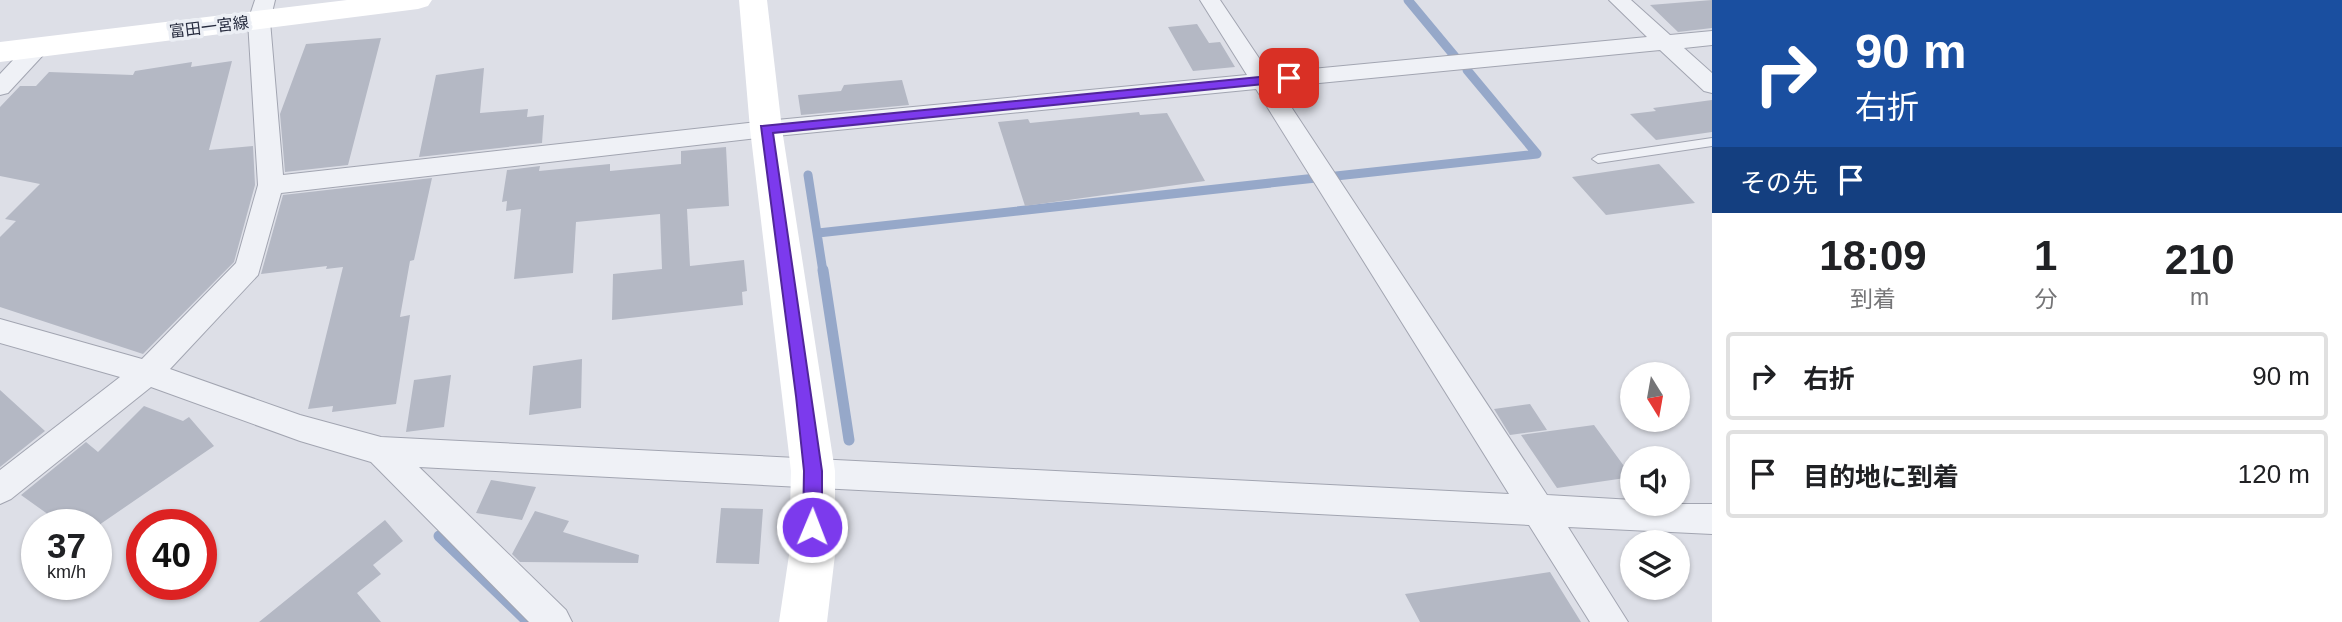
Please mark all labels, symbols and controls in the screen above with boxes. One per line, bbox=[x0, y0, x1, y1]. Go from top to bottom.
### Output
street label: 富田一宮線 bbox=[168, 14, 250, 40]
text: 90 m bbox=[1855, 24, 1967, 78]
icon: right bbox=[1740, 28, 1831, 119]
pin bbox=[1259, 48, 1319, 108]
icon: arrive bbox=[1270, 59, 1308, 97]
text: 右折 bbox=[1855, 89, 1919, 125]
icon: arrive bbox=[1832, 161, 1870, 199]
text: その先 bbox=[1740, 168, 1818, 198]
text: 18:09 bbox=[1819, 232, 1927, 279]
text: 1 bbox=[2034, 232, 2057, 279]
text: 210 bbox=[2165, 236, 2235, 283]
text: m bbox=[2190, 284, 2209, 310]
text: 到着 bbox=[1850, 286, 1896, 312]
text: 分 bbox=[2034, 286, 2057, 312]
icon: right bbox=[1744, 357, 1782, 395]
text: 90 m bbox=[2252, 361, 2310, 391]
north arrow bbox=[1620, 362, 1690, 432]
map controls bbox=[1620, 362, 1690, 600]
text: 右折 bbox=[1803, 364, 1855, 394]
button: sound bbox=[1620, 446, 1690, 516]
icon: arrive bbox=[1744, 455, 1782, 493]
text: 120 m bbox=[2238, 459, 2310, 489]
text: 目的地に到着 bbox=[1803, 462, 1959, 492]
position arrow bbox=[775, 490, 849, 564]
speed limit sign: 40 bbox=[126, 509, 217, 600]
text: 37 bbox=[47, 526, 86, 565]
button: layers bbox=[1620, 530, 1690, 600]
text: km/h bbox=[47, 562, 86, 582]

